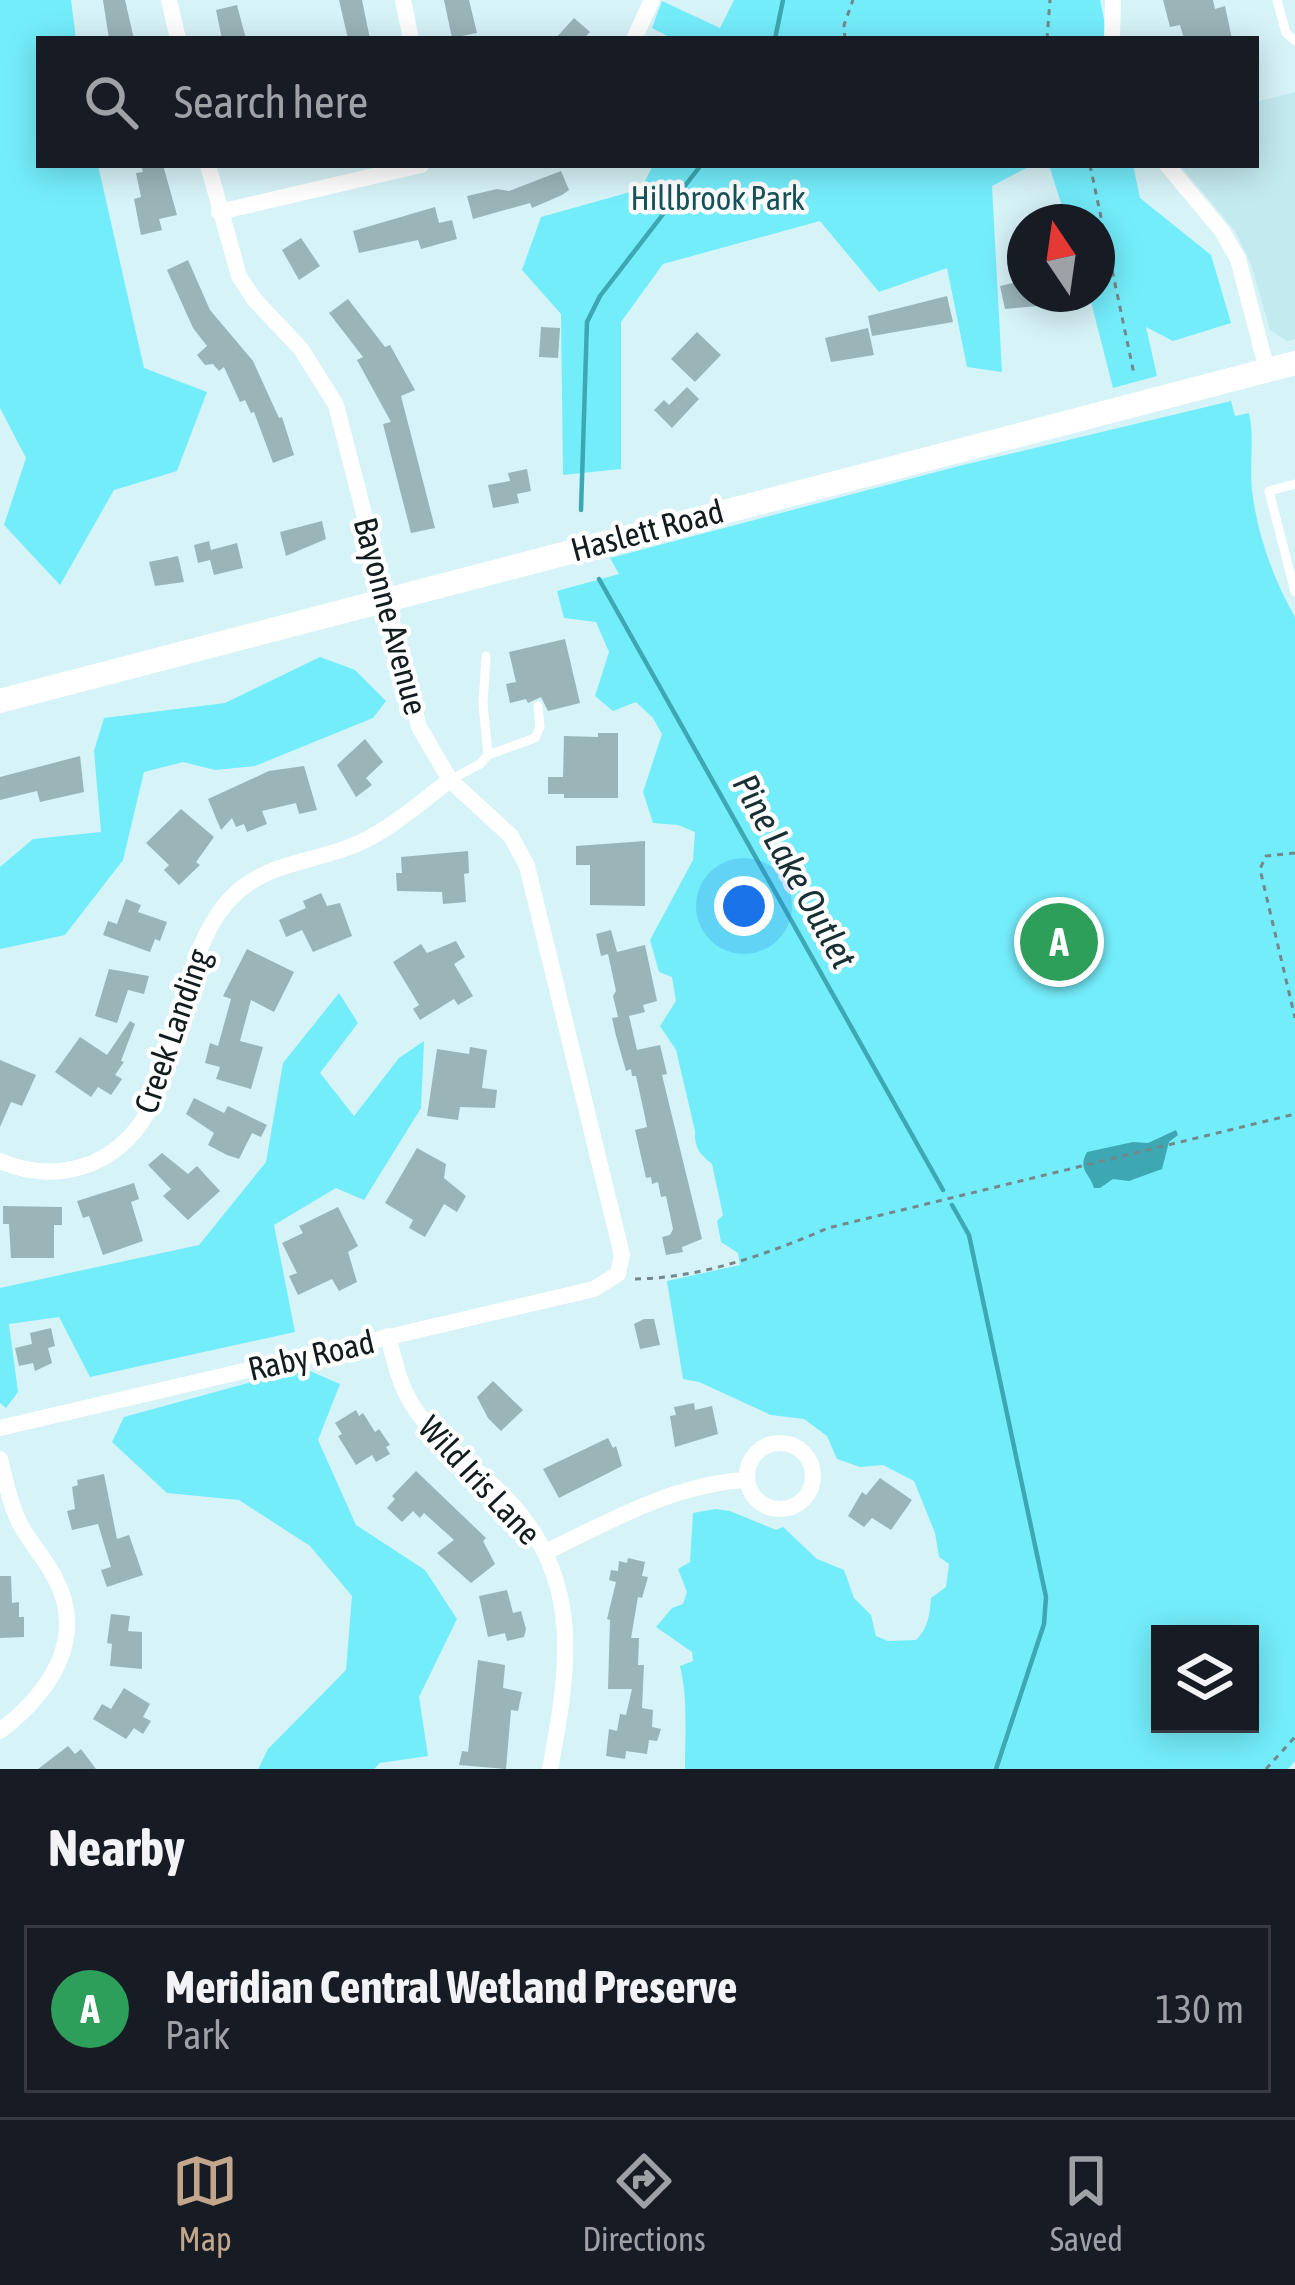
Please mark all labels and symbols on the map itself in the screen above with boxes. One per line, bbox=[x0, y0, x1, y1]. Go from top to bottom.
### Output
park label: Hillbrook Park bbox=[631, 179, 805, 217]
north arrow bbox=[1007, 204, 1115, 312]
street label: Haslett Road bbox=[567, 491, 727, 569]
street label: Bayonne Avenue bbox=[346, 513, 436, 719]
water label: Pine Lake Outlet bbox=[724, 767, 866, 976]
your location bbox=[714, 876, 774, 936]
pin: A bbox=[1020, 897, 1098, 987]
street label: Creek Landing bbox=[126, 943, 218, 1118]
street label: Raby Road bbox=[244, 1322, 378, 1388]
street label: Wild Iris Lane bbox=[411, 1408, 549, 1552]

